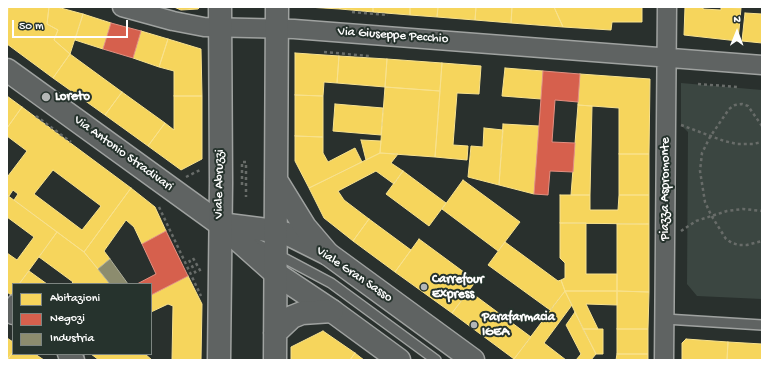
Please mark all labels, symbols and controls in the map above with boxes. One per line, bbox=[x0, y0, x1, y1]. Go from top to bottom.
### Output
scale bar bbox=[14, 12, 130, 38]
north arrow bbox=[717, 12, 757, 52]
text: N bbox=[734, 14, 741, 26]
text: 50 m bbox=[19, 20, 44, 34]
street label: Via Giuseppe Pecchio bbox=[337, 24, 449, 48]
place label: Loreto bbox=[55, 89, 90, 105]
marker: Loreto bbox=[40, 91, 52, 103]
street label: Via Antonio Stradivari bbox=[70, 113, 176, 195]
street label: Piazza Aspromonte bbox=[658, 137, 674, 241]
street label: Viale Abruzzi bbox=[212, 149, 228, 219]
street label: Viale Gran Sasso bbox=[313, 244, 395, 306]
place label: Carrefour Express bbox=[432, 272, 484, 303]
marker: Carrefour Express bbox=[419, 282, 429, 292]
legend bbox=[12, 283, 152, 355]
text: Abitazioni bbox=[50, 292, 100, 306]
place label: Parafarmacia IGEA bbox=[482, 310, 555, 341]
text: Negozi bbox=[50, 312, 85, 326]
marker: Parafarmacia IGEA bbox=[469, 320, 479, 330]
text: Industria bbox=[50, 332, 94, 346]

